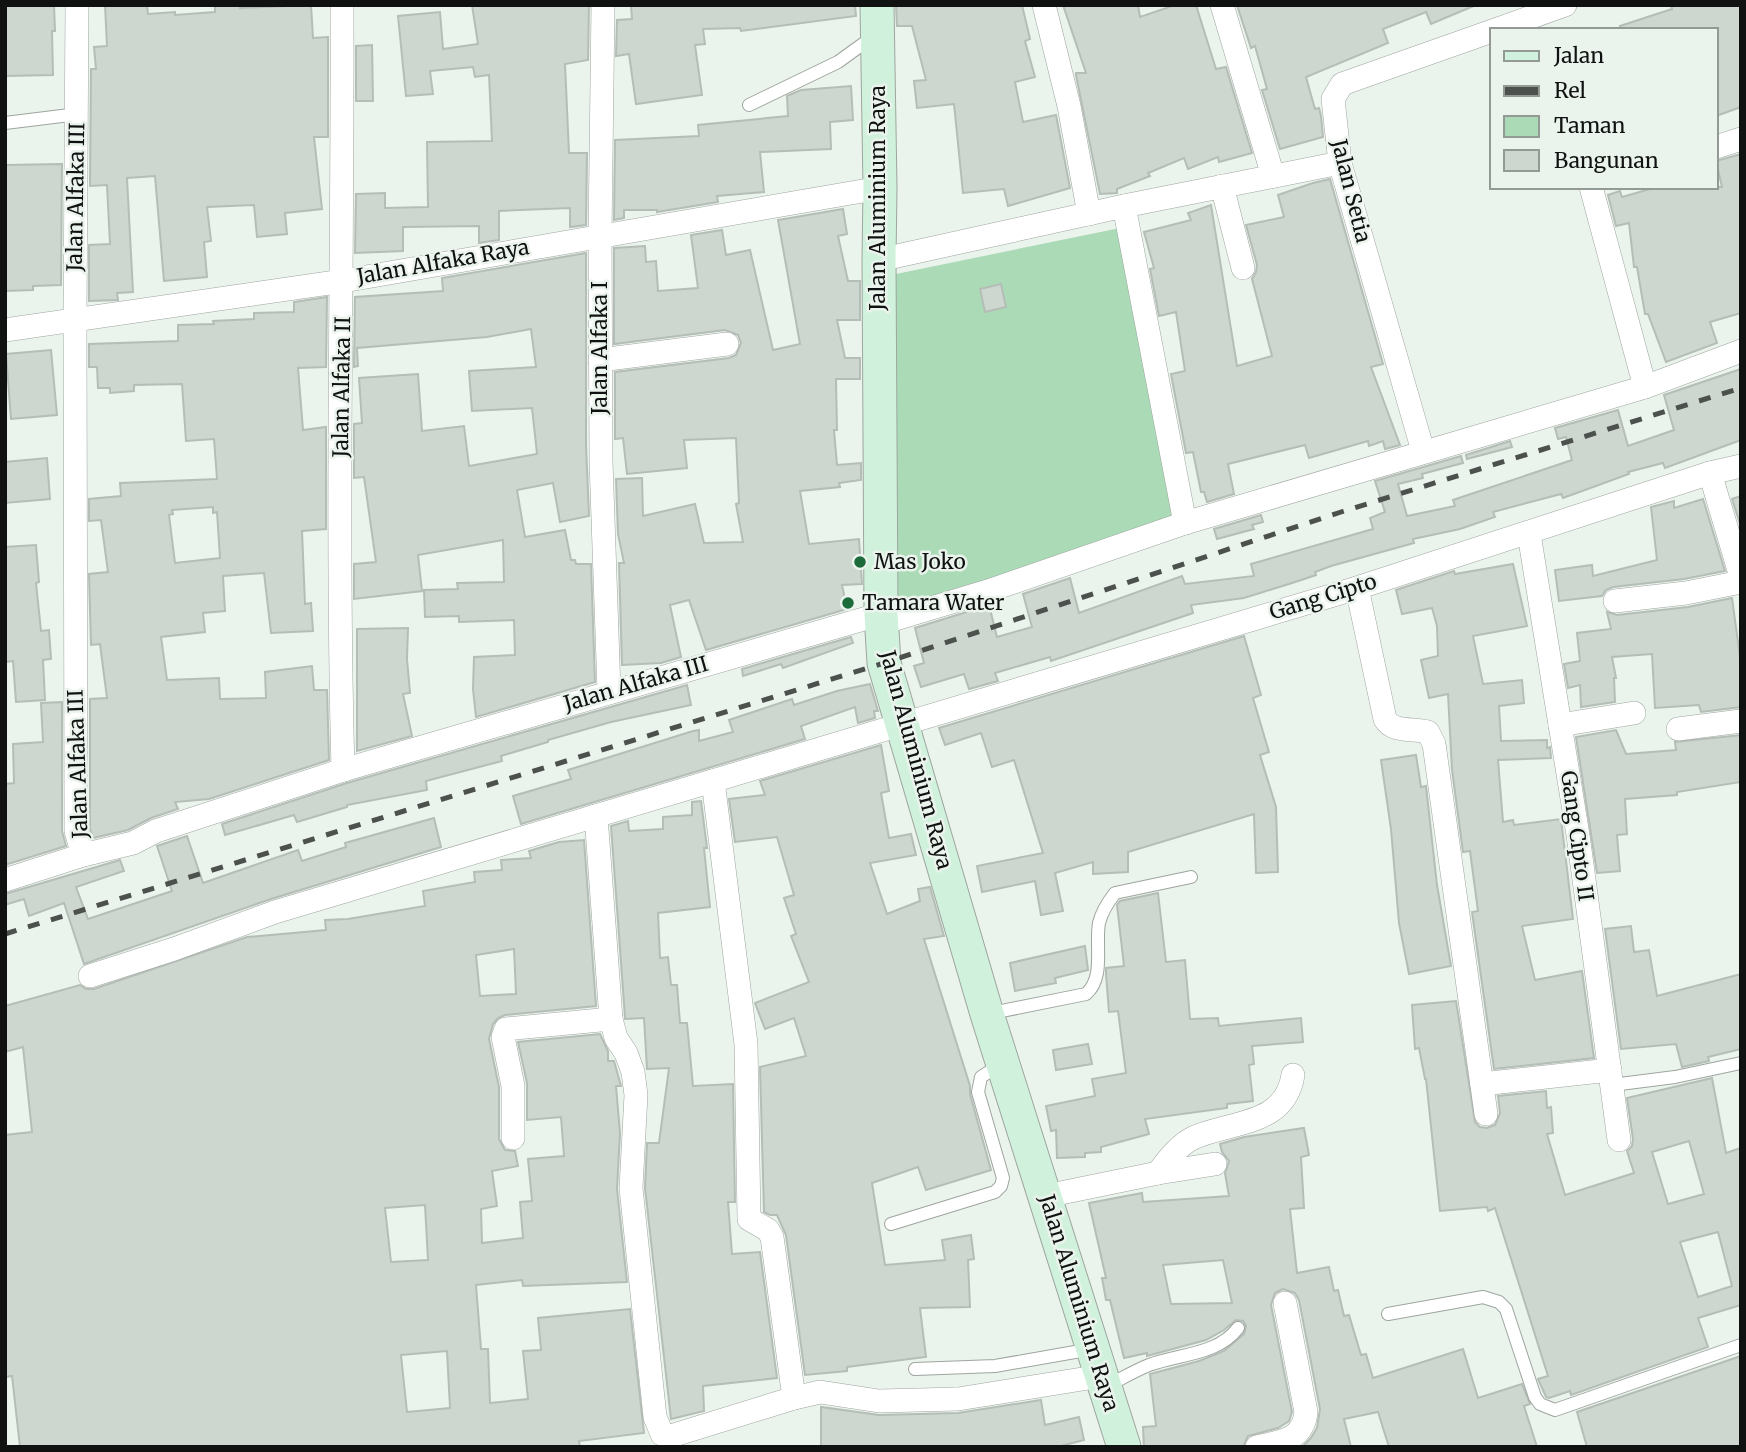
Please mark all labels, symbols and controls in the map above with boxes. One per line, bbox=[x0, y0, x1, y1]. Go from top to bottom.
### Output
legend bbox=[1490, 28, 1718, 189]
text: Jalan bbox=[1553, 42, 1604, 69]
text: Rel bbox=[1554, 77, 1586, 104]
street label: Jalan Aluminium Raya bbox=[864, 85, 891, 312]
text: Taman bbox=[1554, 112, 1626, 139]
street label: Jalan Alfaka III bbox=[61, 122, 90, 273]
street label: Jalan Setia bbox=[1325, 136, 1377, 245]
text: Bangunan bbox=[1554, 147, 1659, 174]
street label: Jalan Alfaka Raya bbox=[354, 233, 531, 290]
street label: Jalan Alfaka I bbox=[586, 281, 613, 416]
street label: Jalan Alfaka II bbox=[327, 316, 356, 459]
place label: Mas Joko bbox=[874, 548, 966, 575]
marker: Mas Joko bbox=[852, 554, 868, 570]
street label: Gang Cipto bbox=[1266, 567, 1380, 626]
place label: Tamara Water bbox=[862, 589, 1004, 616]
marker: Tamara Water bbox=[840, 595, 856, 611]
street label: Jalan Aluminium Raya bbox=[874, 646, 959, 872]
street label: Jalan Alfaka III bbox=[560, 650, 711, 717]
street label: Jalan Alfaka III bbox=[61, 689, 94, 840]
street label: Gang Cipto II bbox=[1555, 769, 1600, 903]
street label: Jalan Aluminium Raya bbox=[1033, 1190, 1125, 1415]

